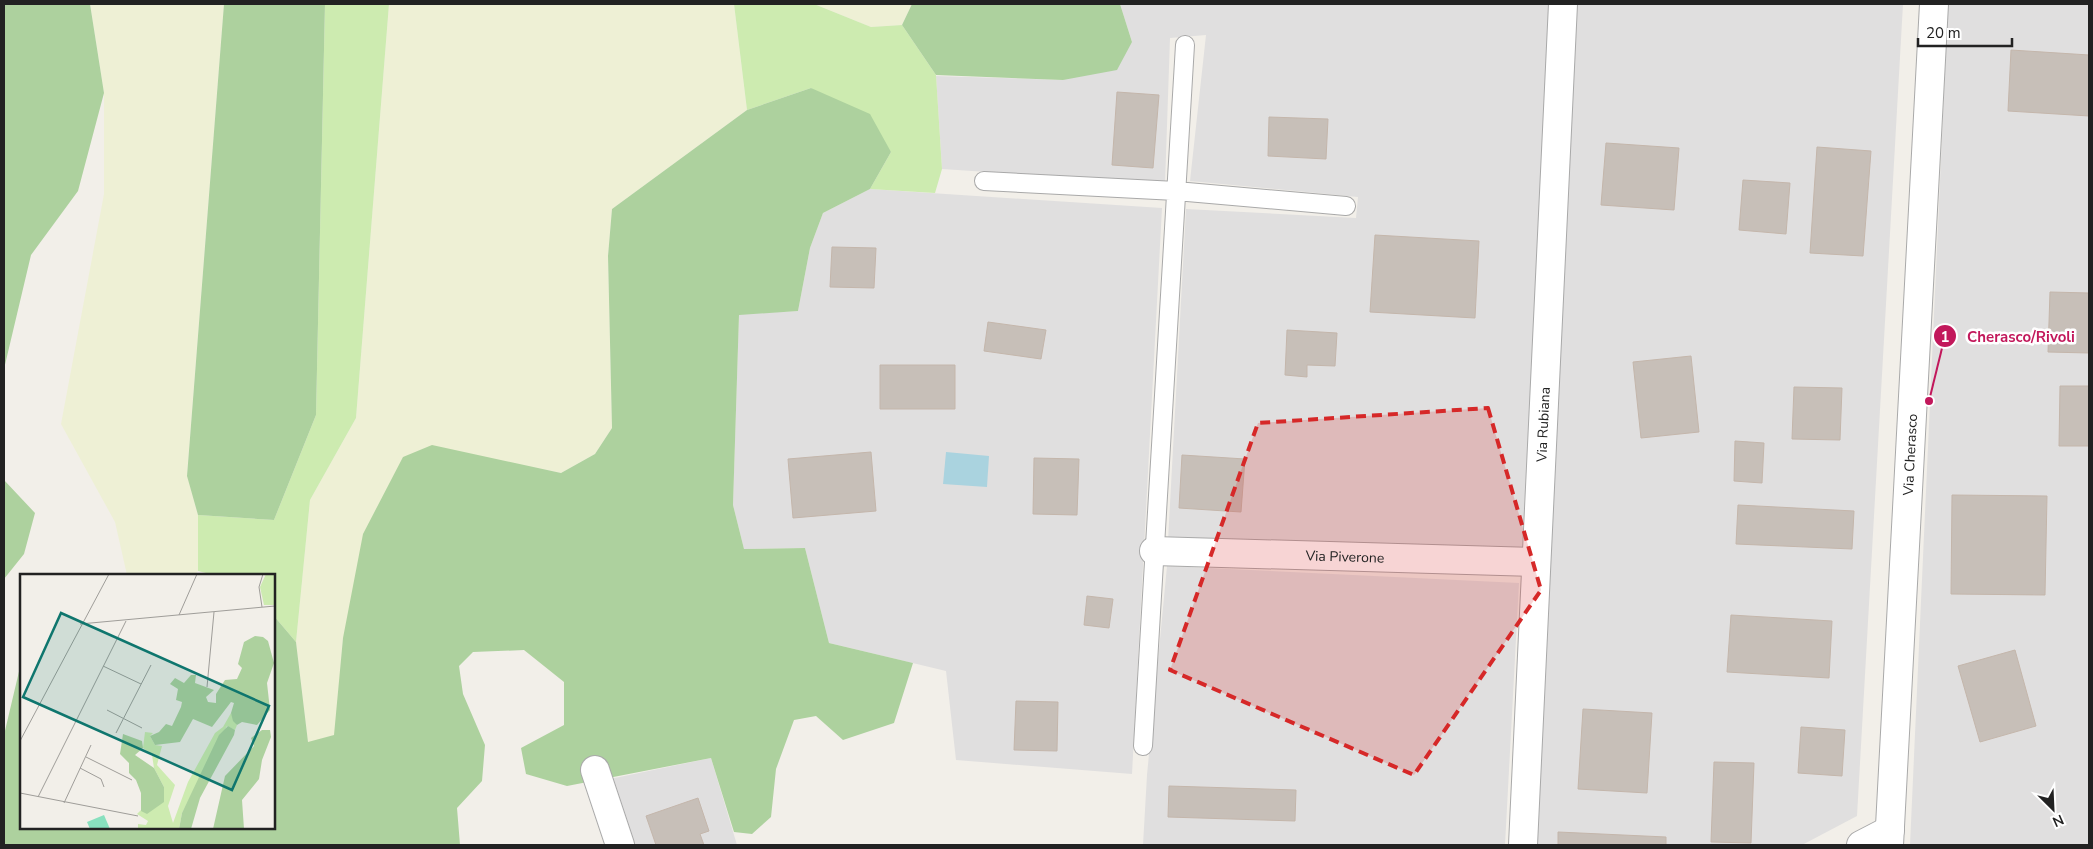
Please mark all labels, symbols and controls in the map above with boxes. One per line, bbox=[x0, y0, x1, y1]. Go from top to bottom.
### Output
scale bar bbox=[1918, 15, 2012, 47]
text: 20 m bbox=[1926, 23, 1961, 43]
callout: Cherasco/Rivoli bbox=[1933, 321, 2085, 351]
text: 1 bbox=[1940, 327, 1950, 347]
text: Cherasco/Rivoli bbox=[1967, 327, 2075, 347]
street label: Via Rubiana bbox=[1532, 386, 1554, 464]
street label: Via Cherasco bbox=[1898, 413, 1922, 497]
street label: Via Piverone bbox=[1304, 546, 1385, 567]
inset map bbox=[20, 574, 275, 829]
north arrow bbox=[2028, 784, 2078, 834]
text: N bbox=[2049, 810, 2067, 831]

